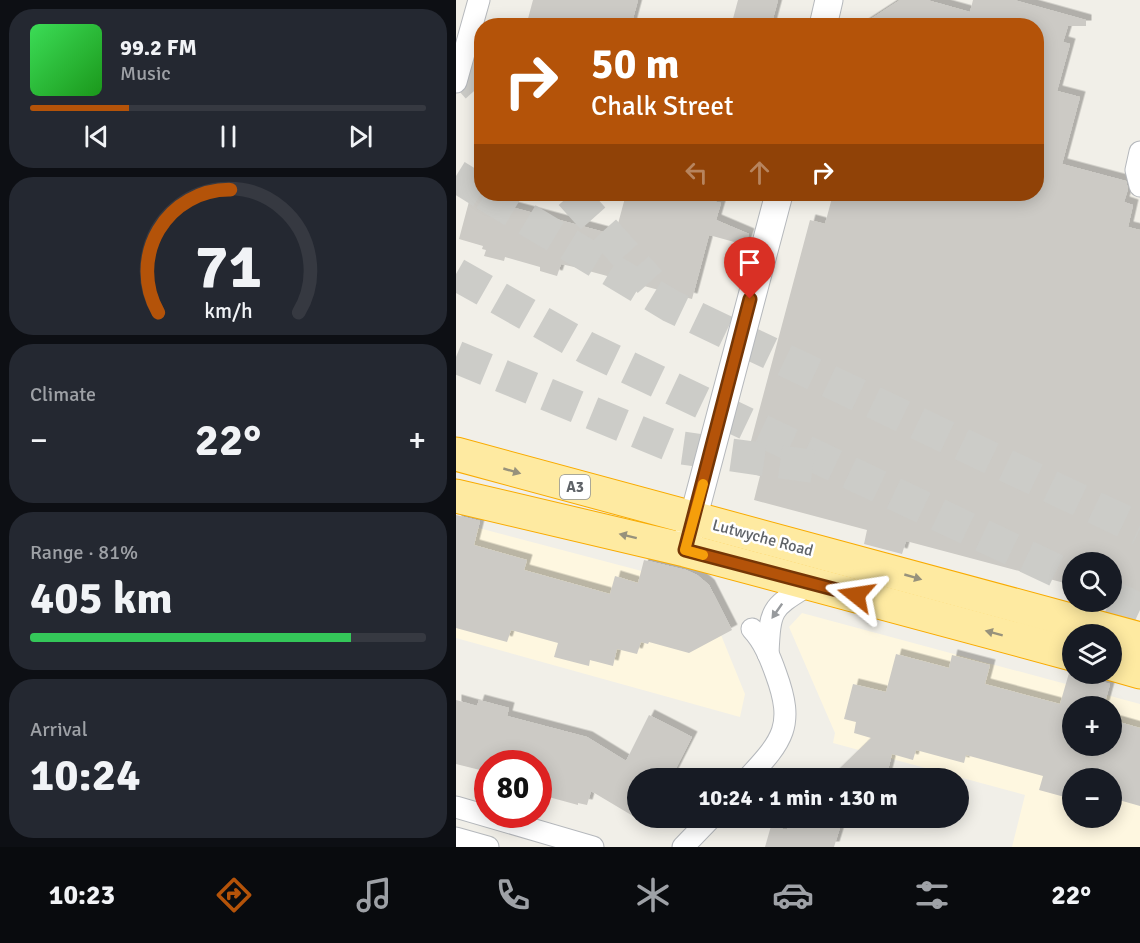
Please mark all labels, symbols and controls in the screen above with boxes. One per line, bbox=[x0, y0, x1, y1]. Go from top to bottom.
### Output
text: 99.2 FM bbox=[120, 34, 197, 61]
text: 50 m bbox=[591, 39, 680, 90]
icon: right bbox=[492, 42, 570, 120]
text: Music bbox=[120, 61, 171, 86]
text: Chalk Street bbox=[591, 90, 733, 123]
icon: previous bbox=[80, 120, 113, 153]
icon: pause bbox=[212, 120, 245, 153]
icon: next bbox=[344, 120, 377, 153]
icon: left bbox=[680, 156, 713, 189]
icon: ahead bbox=[743, 156, 776, 189]
icon: right bbox=[806, 156, 839, 189]
text: 71 bbox=[194, 228, 262, 305]
pin bbox=[724, 237, 775, 299]
icon: arrive bbox=[733, 246, 766, 279]
text: km/h bbox=[204, 298, 252, 324]
text: Climate bbox=[30, 382, 96, 407]
text: 22° bbox=[195, 413, 261, 468]
text: − bbox=[30, 420, 48, 461]
text: + bbox=[408, 420, 426, 461]
one-way arrow bbox=[503, 466, 521, 476]
road number: A3 bbox=[560, 475, 590, 499]
street label: Lutwyche Road bbox=[710, 515, 815, 561]
one-way arrow bbox=[619, 531, 637, 541]
text: Range · 81% bbox=[30, 540, 138, 565]
map controls bbox=[1062, 552, 1122, 828]
button: search bbox=[1062, 552, 1122, 612]
position arrow bbox=[824, 563, 888, 627]
text: 405 km bbox=[30, 571, 173, 626]
one-way arrow bbox=[904, 573, 922, 582]
one-way arrow bbox=[771, 602, 782, 619]
button: layers bbox=[1062, 624, 1122, 684]
one-way arrow bbox=[985, 628, 1003, 637]
button: + bbox=[1062, 696, 1122, 756]
text: Arrival bbox=[30, 717, 88, 742]
text: 10:24 bbox=[30, 748, 140, 803]
speed limit sign: 80 bbox=[474, 750, 552, 828]
button: − bbox=[1062, 768, 1122, 828]
text: 10:24 · 1 min · 130 m bbox=[698, 784, 898, 811]
icon: directions bbox=[213, 874, 255, 916]
icon: music bbox=[353, 874, 395, 916]
icon: phone bbox=[492, 874, 534, 916]
icon: climate bbox=[632, 874, 674, 916]
icon: car bbox=[772, 874, 814, 916]
icon: filters bbox=[911, 874, 953, 916]
text: 10:23 bbox=[49, 879, 115, 912]
text: 22° bbox=[1051, 879, 1091, 912]

